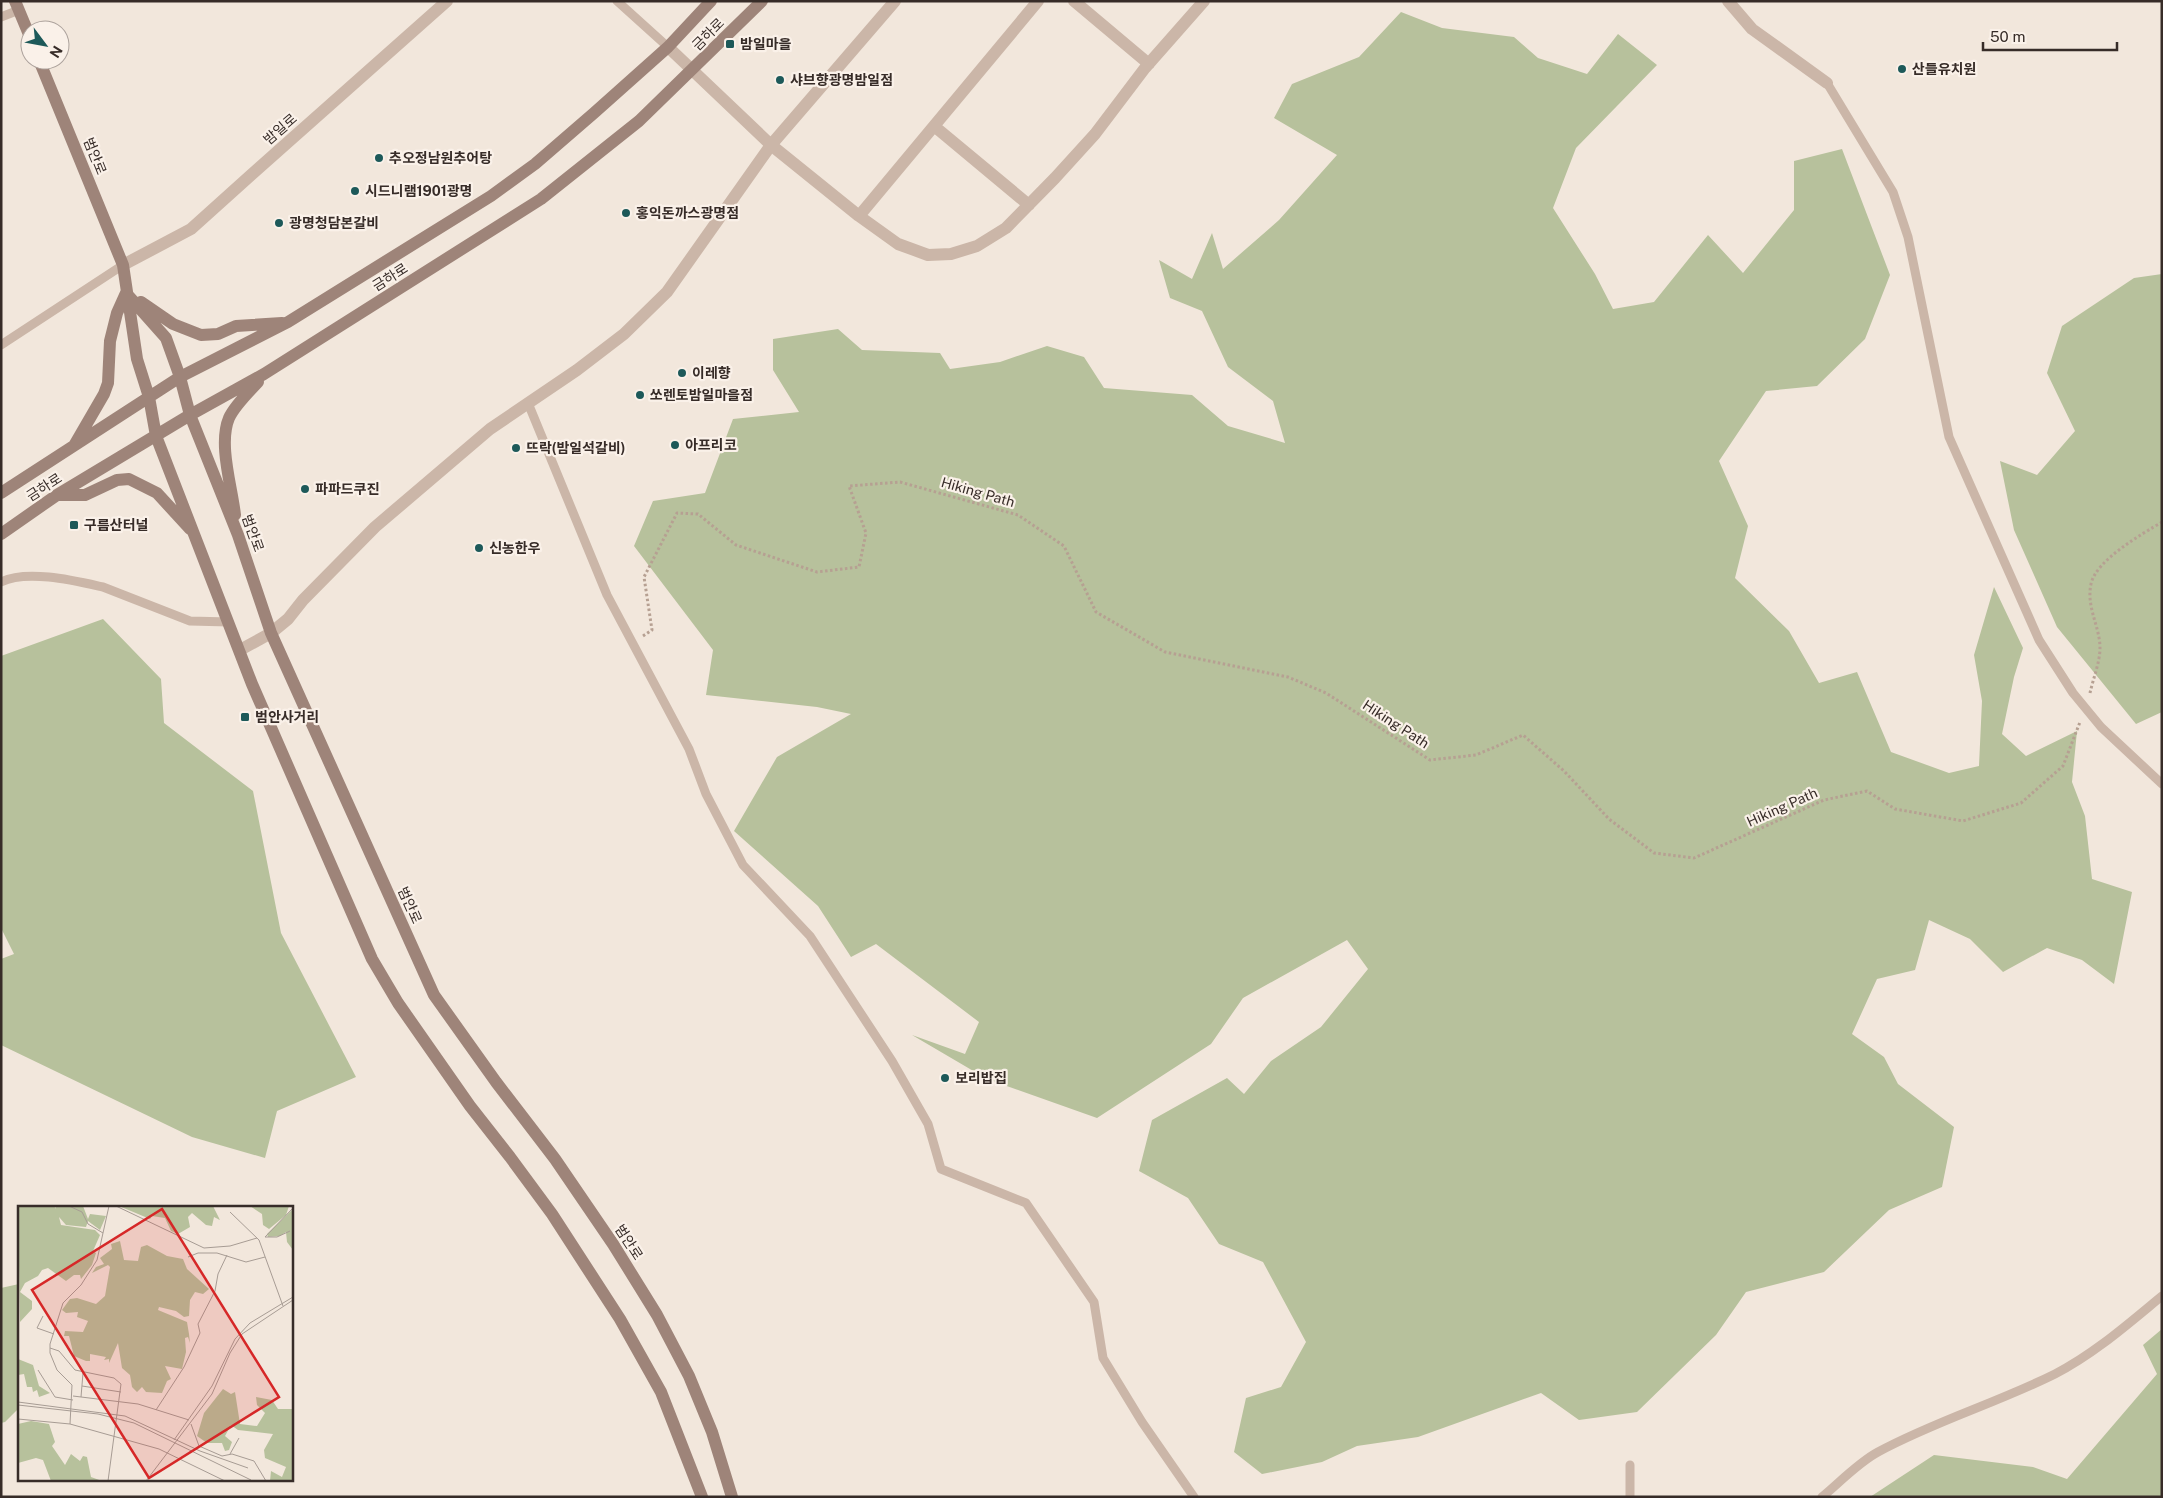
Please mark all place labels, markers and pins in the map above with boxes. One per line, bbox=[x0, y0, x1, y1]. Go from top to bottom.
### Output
place label: 밤일마을 bbox=[740, 36, 792, 52]
marker: 밤일마을 bbox=[724, 38, 736, 50]
place label: 산들유치원 bbox=[1912, 61, 1976, 77]
marker: 산들유치원 bbox=[1896, 63, 1908, 75]
place label: 샤브향광명밤일점 bbox=[790, 72, 893, 88]
marker: 샤브향광명밤일점 bbox=[774, 74, 786, 86]
place label: 추오정남원추어탕 bbox=[389, 150, 492, 166]
marker: 추오정남원추어탕 bbox=[373, 152, 385, 164]
place label: 시드니램1901광명 bbox=[365, 183, 472, 199]
marker: 시드니램1901광명 bbox=[349, 185, 361, 197]
place label: 홍익돈까스광명점 bbox=[636, 205, 739, 221]
marker: 홍익돈까스광명점 bbox=[620, 207, 632, 219]
place label: 광명청담본갈비 bbox=[289, 215, 379, 231]
marker: 광명청담본갈비 bbox=[273, 217, 285, 229]
place label: 이레향 bbox=[692, 365, 731, 381]
marker: 이레향 bbox=[676, 367, 688, 379]
place label: 쏘렌토밤일마을점 bbox=[650, 387, 753, 403]
marker: 쏘렌토밤일마을점 bbox=[634, 389, 646, 401]
place label: 아프리코 bbox=[685, 437, 737, 453]
marker: 아프리코 bbox=[669, 439, 681, 451]
place label: 뜨락(밤일석갈비) bbox=[526, 440, 626, 456]
marker: 뜨락(밤일석갈비) bbox=[510, 442, 522, 454]
place label: 파파드쿠진 bbox=[315, 481, 379, 497]
marker: 파파드쿠진 bbox=[299, 483, 311, 495]
place label: 구름산터널 bbox=[84, 517, 148, 533]
marker: 구름산터널 bbox=[68, 519, 80, 531]
place label: 신농한우 bbox=[489, 540, 541, 556]
marker: 신농한우 bbox=[473, 542, 485, 554]
place label: 범안사거리 bbox=[255, 709, 319, 725]
marker: 범안사거리 bbox=[239, 711, 251, 723]
place label: 보리밥집 bbox=[955, 1070, 1007, 1086]
marker: 보리밥집 bbox=[939, 1072, 951, 1084]

